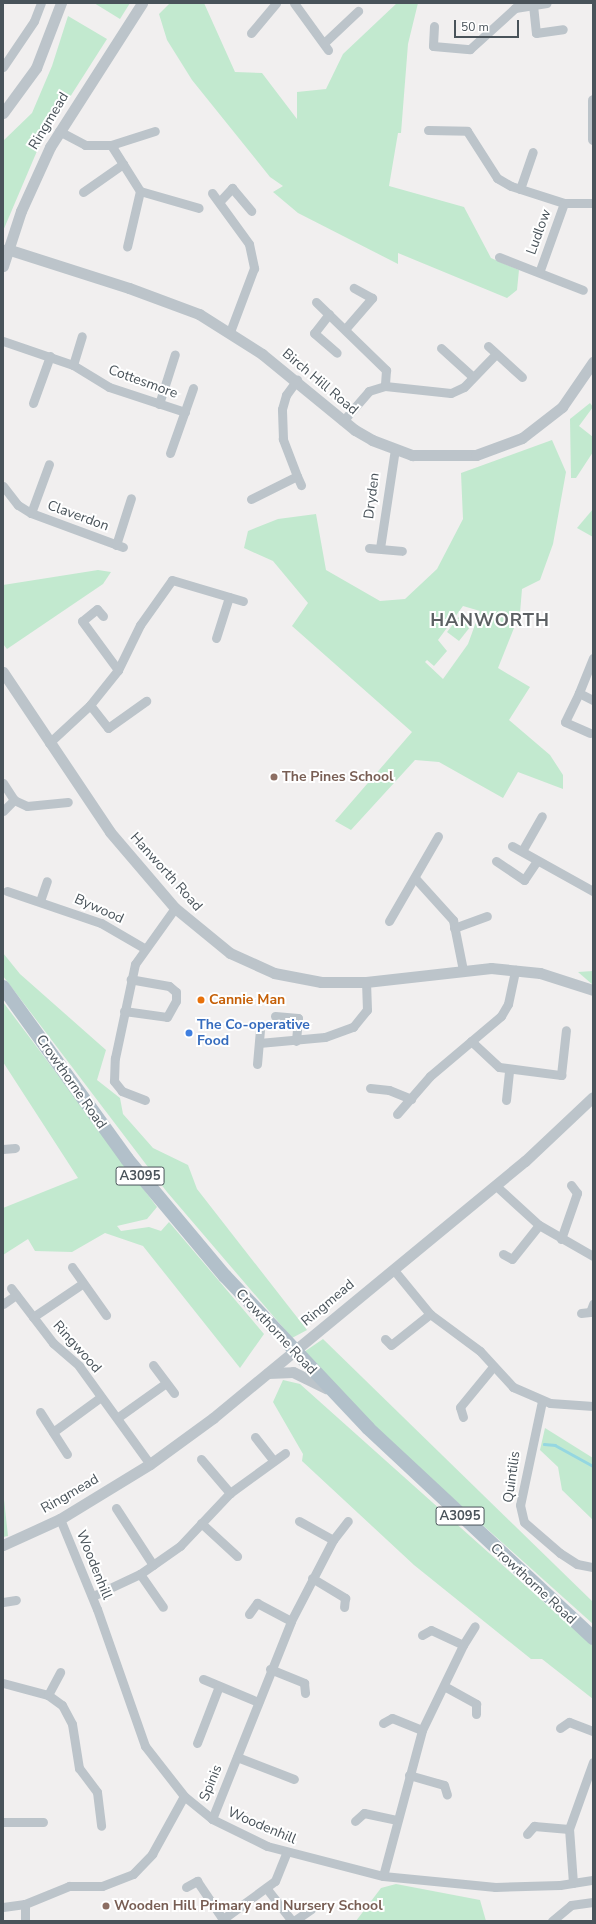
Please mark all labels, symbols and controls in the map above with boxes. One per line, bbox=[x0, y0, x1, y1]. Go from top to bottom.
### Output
scale bar bbox=[456, 12, 521, 38]
text: 50 m bbox=[461, 19, 489, 35]
street label: Ringmead bbox=[25, 89, 73, 153]
street label: Ludlow bbox=[523, 207, 555, 257]
street label: Birch Hill Road bbox=[279, 345, 361, 419]
street label: Cottesmore bbox=[106, 362, 180, 402]
street label: Dryden bbox=[361, 472, 383, 520]
street label: Claverdon bbox=[45, 497, 111, 535]
district label: HANWORTH bbox=[430, 609, 550, 631]
place label: The Pines School bbox=[282, 769, 394, 785]
marker: The Pines School bbox=[269, 772, 279, 782]
street label: Hanworth Road bbox=[126, 829, 206, 915]
street label: Bywood bbox=[72, 891, 126, 927]
place label: Cannie Man bbox=[209, 992, 285, 1008]
marker: Cannie Man bbox=[196, 995, 206, 1005]
place label: The Co-operative Food bbox=[197, 1017, 310, 1050]
marker: The Co-operative Food bbox=[184, 1028, 194, 1038]
street label: Crowthorne Road bbox=[32, 1032, 110, 1132]
road number: A3095 bbox=[115, 1165, 165, 1187]
street label: Ringmead bbox=[298, 1276, 358, 1330]
street label: Crowthorne Road bbox=[232, 1286, 320, 1378]
street label: Ringwood bbox=[49, 1318, 105, 1376]
street label: Quintilis bbox=[500, 1450, 524, 1504]
street label: Ringmead bbox=[38, 1471, 102, 1517]
road number: A3095 bbox=[435, 1505, 485, 1527]
street label: Woodenhill bbox=[72, 1528, 116, 1602]
street label: Crowthorne Road bbox=[487, 1540, 579, 1628]
street label: Spinis bbox=[196, 1762, 226, 1804]
street label: Woodenhill bbox=[225, 1804, 299, 1848]
place label: Wooden Hill Primary and Nursery School bbox=[114, 1898, 383, 1914]
marker: Wooden Hill Primary and Nursery School bbox=[101, 1901, 111, 1911]

